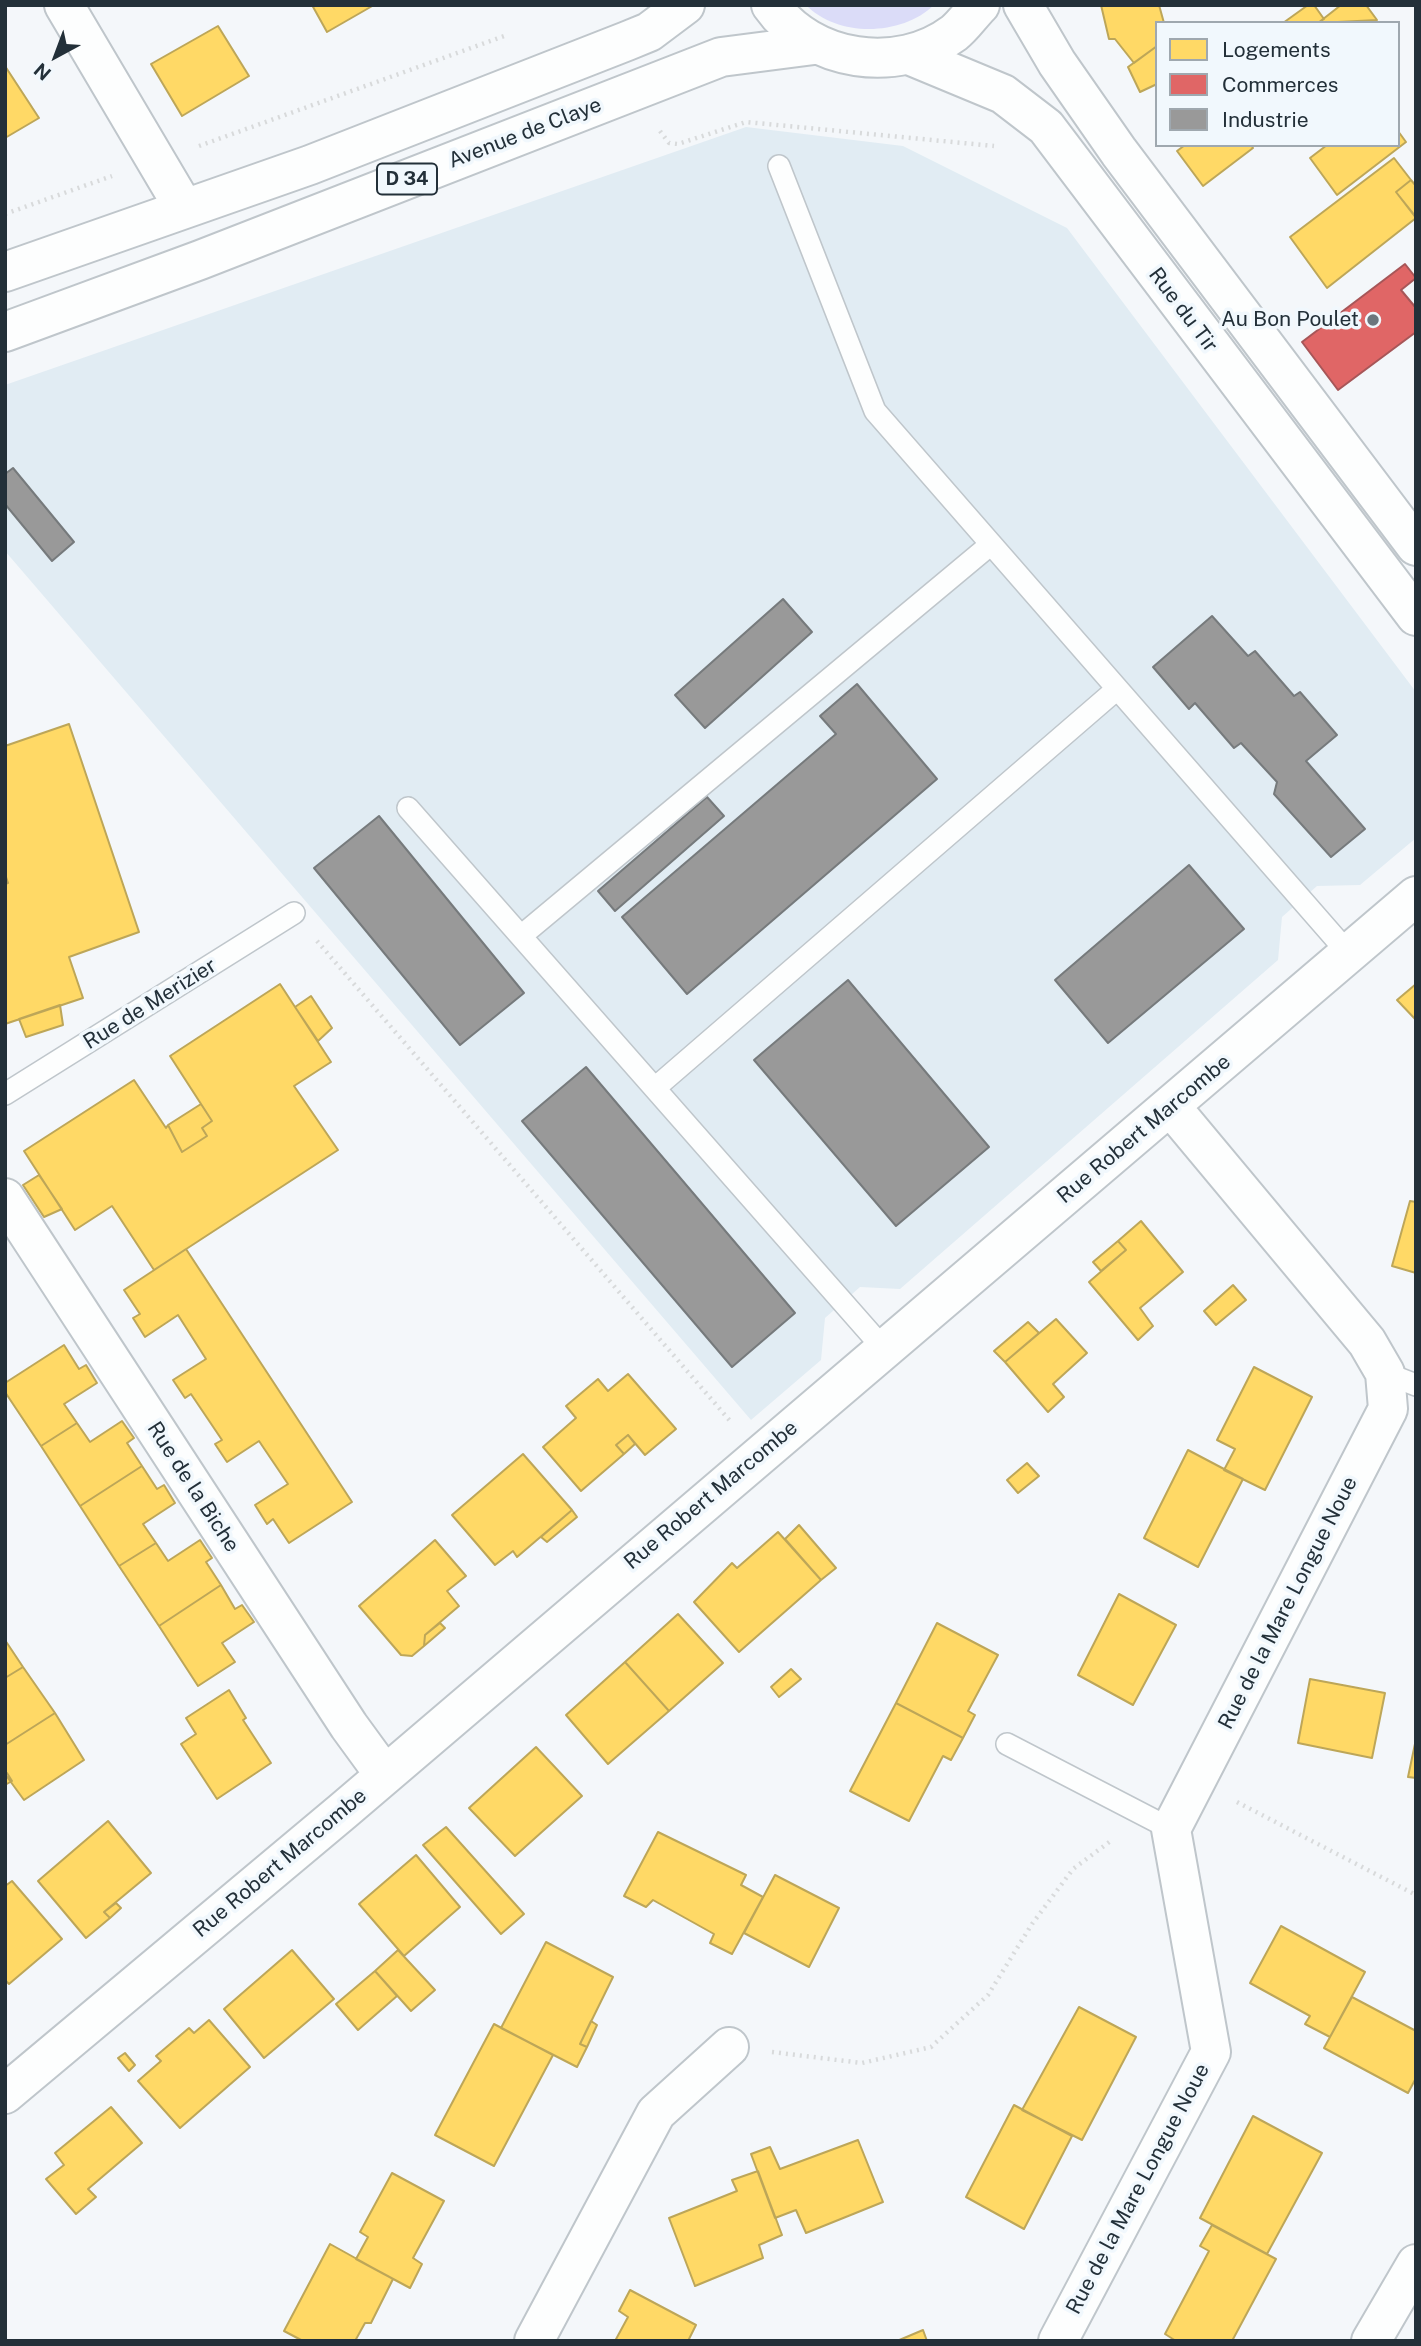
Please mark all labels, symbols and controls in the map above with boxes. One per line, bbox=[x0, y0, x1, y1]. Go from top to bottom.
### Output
north arrow bbox=[21, 21, 91, 91]
legend bbox=[1155, 21, 1400, 147]
text: Logements bbox=[1222, 37, 1331, 62]
text: N bbox=[29, 59, 55, 85]
text: Commerces bbox=[1222, 72, 1338, 97]
street label: Avenue de Claye bbox=[445, 92, 605, 174]
text: Industrie bbox=[1222, 107, 1309, 132]
road number: D 34 bbox=[377, 164, 437, 195]
street label: Rue du Tir bbox=[1143, 263, 1223, 357]
place label: Au Bon Poulet bbox=[1221, 307, 1359, 333]
marker: Au Bon Poulet bbox=[1365, 312, 1381, 328]
street label: Rue de Merizier bbox=[79, 953, 221, 1055]
street label: Rue Robert Marcombe bbox=[1052, 1049, 1236, 1209]
street label: Rue Robert Marcombe bbox=[619, 1415, 803, 1575]
street label: Rue de la Biche bbox=[142, 1417, 244, 1557]
street label: Rue de la Mare Longue Noue bbox=[1213, 1472, 1363, 1734]
street label: Rue Robert Marcombe bbox=[188, 1783, 372, 1943]
street label: Rue de la Mare Longue Noue bbox=[1061, 2059, 1215, 2319]

